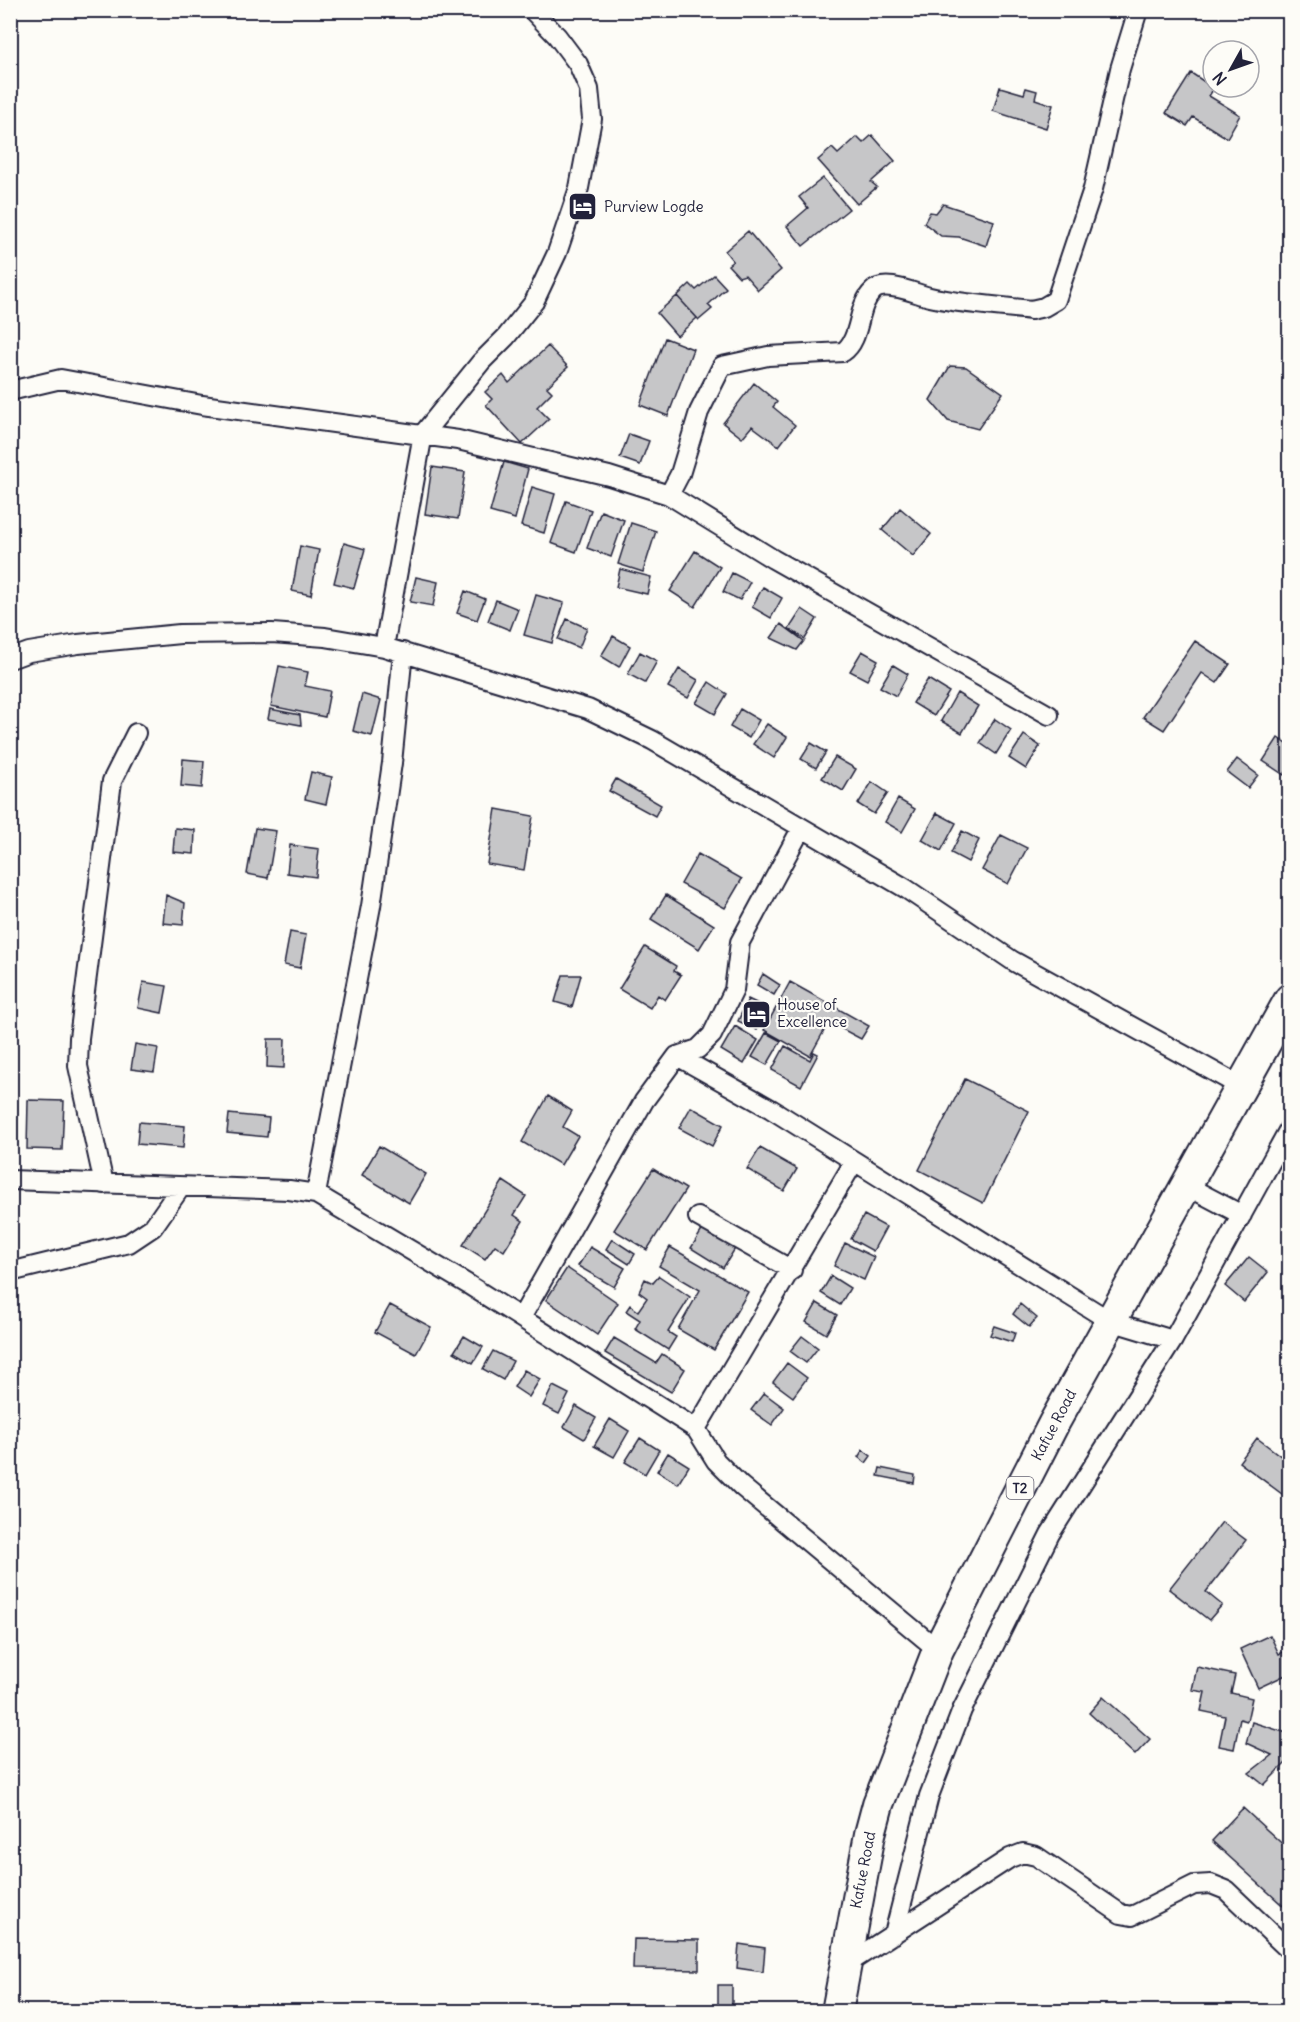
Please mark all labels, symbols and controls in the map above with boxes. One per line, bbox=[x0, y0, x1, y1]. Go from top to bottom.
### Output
north arrow bbox=[1201, 39, 1261, 99]
text: N bbox=[1208, 68, 1231, 89]
hotel icon: Purview Logde bbox=[567, 191, 599, 223]
place label: Purview Logde bbox=[604, 197, 704, 216]
place label: House of Excellence bbox=[777, 995, 847, 1031]
hotel icon: House of Excellence bbox=[740, 998, 772, 1030]
street label: Kafue Road bbox=[1027, 1386, 1080, 1464]
road number: T2 bbox=[1006, 1477, 1034, 1499]
street label: Kafue Road bbox=[846, 1830, 879, 1910]

